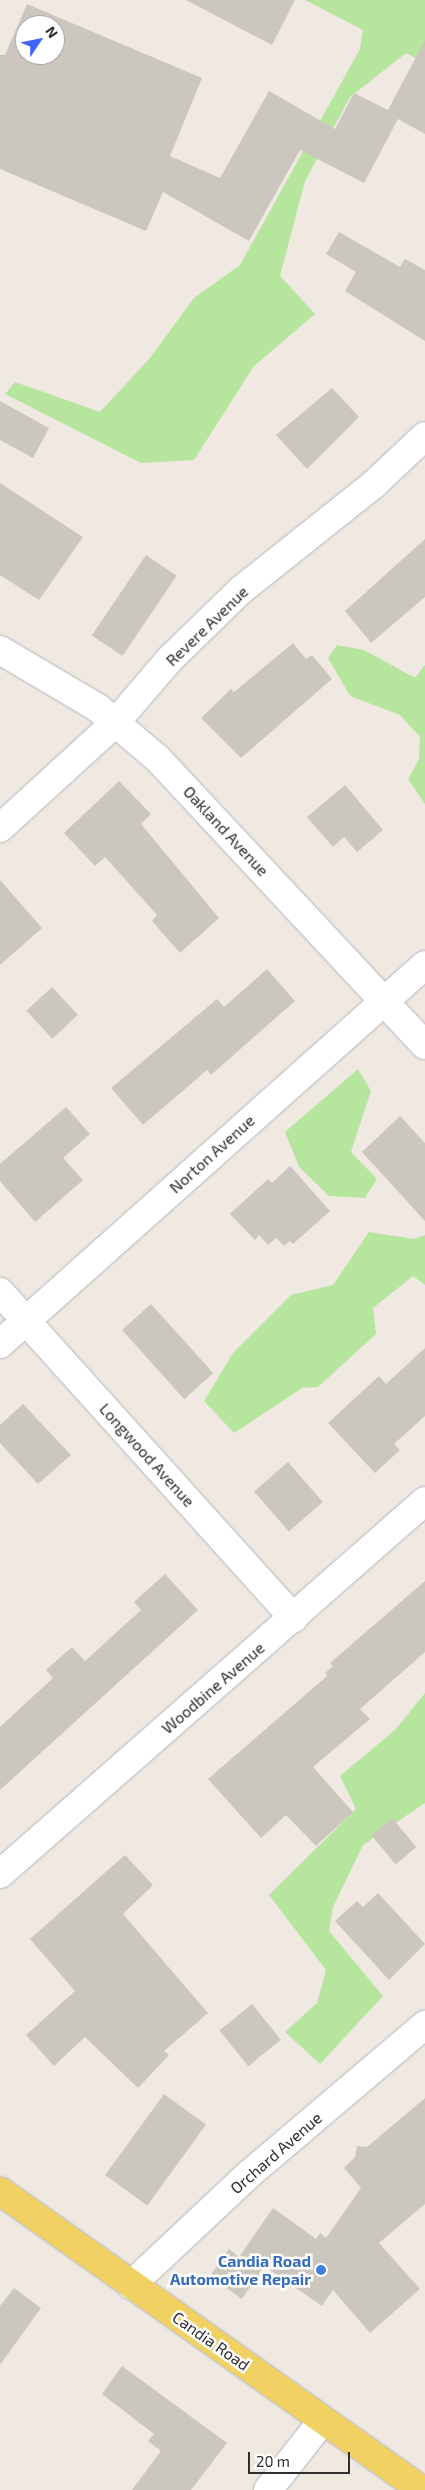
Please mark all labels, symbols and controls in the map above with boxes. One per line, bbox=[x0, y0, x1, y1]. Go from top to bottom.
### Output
north arrow bbox=[15, 15, 65, 65]
text: N bbox=[42, 23, 62, 41]
street label: Revere Avenue bbox=[162, 582, 252, 670]
street label: Oakland Avenue bbox=[179, 782, 273, 880]
street label: Norton Avenue bbox=[165, 1111, 259, 1197]
street label: Longwood Avenue bbox=[95, 1399, 199, 1511]
street label: Woodbine Avenue bbox=[158, 1638, 268, 1738]
street label: Orchard Avenue bbox=[226, 2108, 326, 2198]
place label: Candia Road Automotive Repair bbox=[170, 2251, 311, 2289]
marker: Candia Road Automotive Repair bbox=[315, 2264, 327, 2276]
street label: Candia Road bbox=[169, 2307, 253, 2375]
scale bar bbox=[250, 2442, 352, 2474]
text: 20 m bbox=[256, 2452, 290, 2470]

